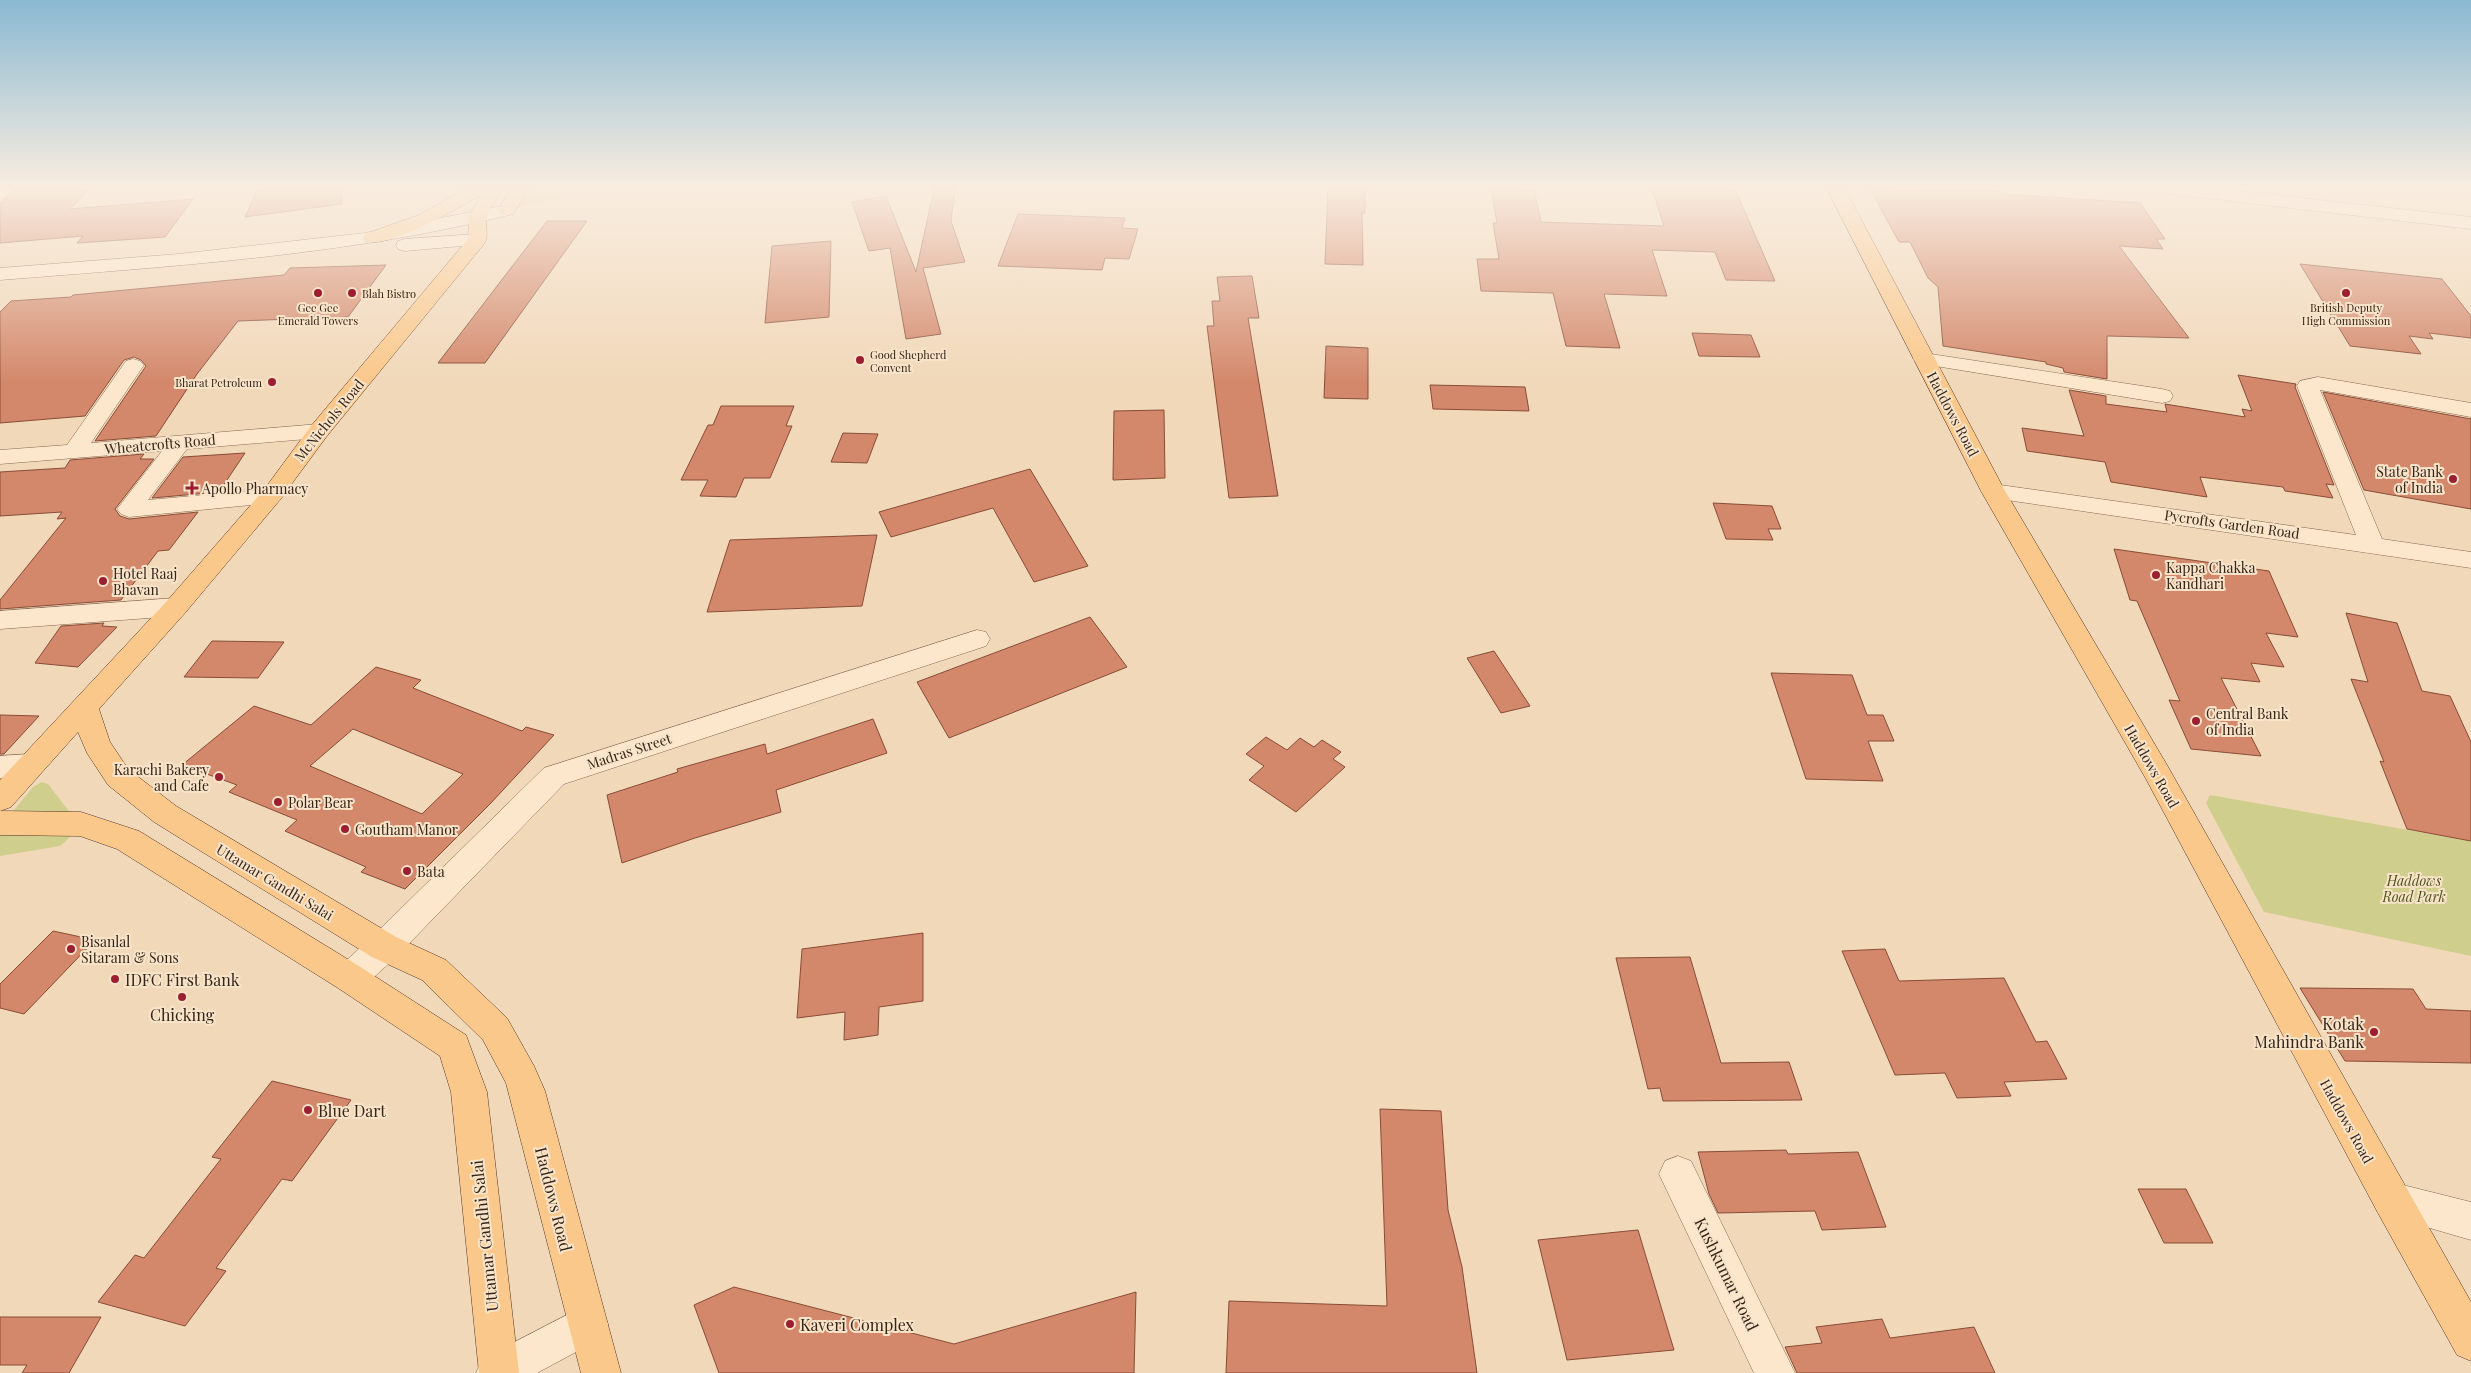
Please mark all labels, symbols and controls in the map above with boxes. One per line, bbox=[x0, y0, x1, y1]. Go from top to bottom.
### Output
place label: Blah Bistro bbox=[362, 286, 416, 301]
marker: Gee Gee Emerald Towers bbox=[312, 287, 324, 299]
marker: Blah Bistro bbox=[346, 287, 358, 299]
marker: British Deputy High Commission bbox=[2340, 287, 2352, 299]
place label: Gee Gee Emerald Towers bbox=[278, 300, 358, 328]
place label: British Deputy High Commission bbox=[2302, 300, 2391, 328]
place label: Good Shepherd Convent bbox=[870, 347, 947, 375]
marker: Good Shepherd Convent bbox=[854, 354, 866, 366]
street label: Haddows Road bbox=[1923, 368, 1983, 460]
place label: Bharat Petroleum bbox=[175, 375, 262, 390]
street label: McNichols Road bbox=[290, 375, 368, 465]
marker: Bharat Petroleum bbox=[266, 376, 278, 388]
street label: Wheatcrofts Road bbox=[103, 430, 216, 458]
place label: State Bank of India bbox=[2376, 462, 2443, 497]
marker: State Bank of India bbox=[2447, 473, 2459, 485]
place label: Apollo Pharmacy bbox=[201, 479, 308, 498]
marker: Apollo Pharmacy bbox=[186, 482, 198, 494]
street label: Pycrofts Garden Road bbox=[2163, 505, 2301, 543]
place label: Kappa Chakka Kandhari bbox=[2166, 558, 2255, 593]
place label: Hotel Raaj Bhavan bbox=[113, 564, 177, 599]
marker: Kappa Chakka Kandhari bbox=[2150, 569, 2162, 581]
marker: Hotel Raaj Bhavan bbox=[97, 575, 109, 587]
place label: Central Bank of India bbox=[2206, 704, 2289, 739]
marker: Central Bank of India bbox=[2190, 715, 2202, 727]
street label: Haddows Road bbox=[2120, 721, 2184, 811]
street label: Madras Street bbox=[584, 728, 675, 774]
place label: Karachi Bakery and Cafe bbox=[114, 760, 209, 795]
marker: Karachi Bakery and Cafe bbox=[213, 771, 225, 783]
place label: Polar Bear bbox=[288, 793, 354, 812]
marker: Polar Bear bbox=[272, 796, 284, 808]
place label: Goutham Manor bbox=[355, 820, 459, 839]
marker: Goutham Manor bbox=[339, 823, 351, 835]
street label: Uttamar Gandhi Salai bbox=[213, 840, 337, 924]
place label: Bata bbox=[417, 862, 445, 881]
marker: Bata bbox=[401, 865, 413, 877]
park label: Haddows Road Park bbox=[2381, 871, 2446, 906]
place label: Bisanlal Sitaram & Sons bbox=[81, 932, 179, 967]
marker: Bisanlal Sitaram & Sons bbox=[65, 943, 77, 955]
place label: IDFC First Bank bbox=[125, 969, 240, 990]
marker: IDFC First Bank bbox=[109, 973, 121, 985]
marker: Chicking bbox=[176, 991, 188, 1003]
place label: Chicking bbox=[150, 1004, 215, 1025]
place label: Kotak Mahindra Bank bbox=[2254, 1013, 2364, 1052]
marker: Kotak Mahindra Bank bbox=[2368, 1026, 2380, 1038]
street label: Haddows Road bbox=[2316, 1075, 2378, 1167]
place label: Blue Dart bbox=[318, 1100, 386, 1121]
marker: Blue Dart bbox=[302, 1104, 314, 1116]
street label: Haddows Road bbox=[531, 1145, 577, 1253]
street label: Uttamar Gandhi Salai bbox=[466, 1159, 502, 1313]
street label: Kushkumar Road bbox=[1690, 1214, 1764, 1334]
place label: Kaveri Complex bbox=[800, 1314, 915, 1335]
marker: Kaveri Complex bbox=[784, 1318, 796, 1330]

